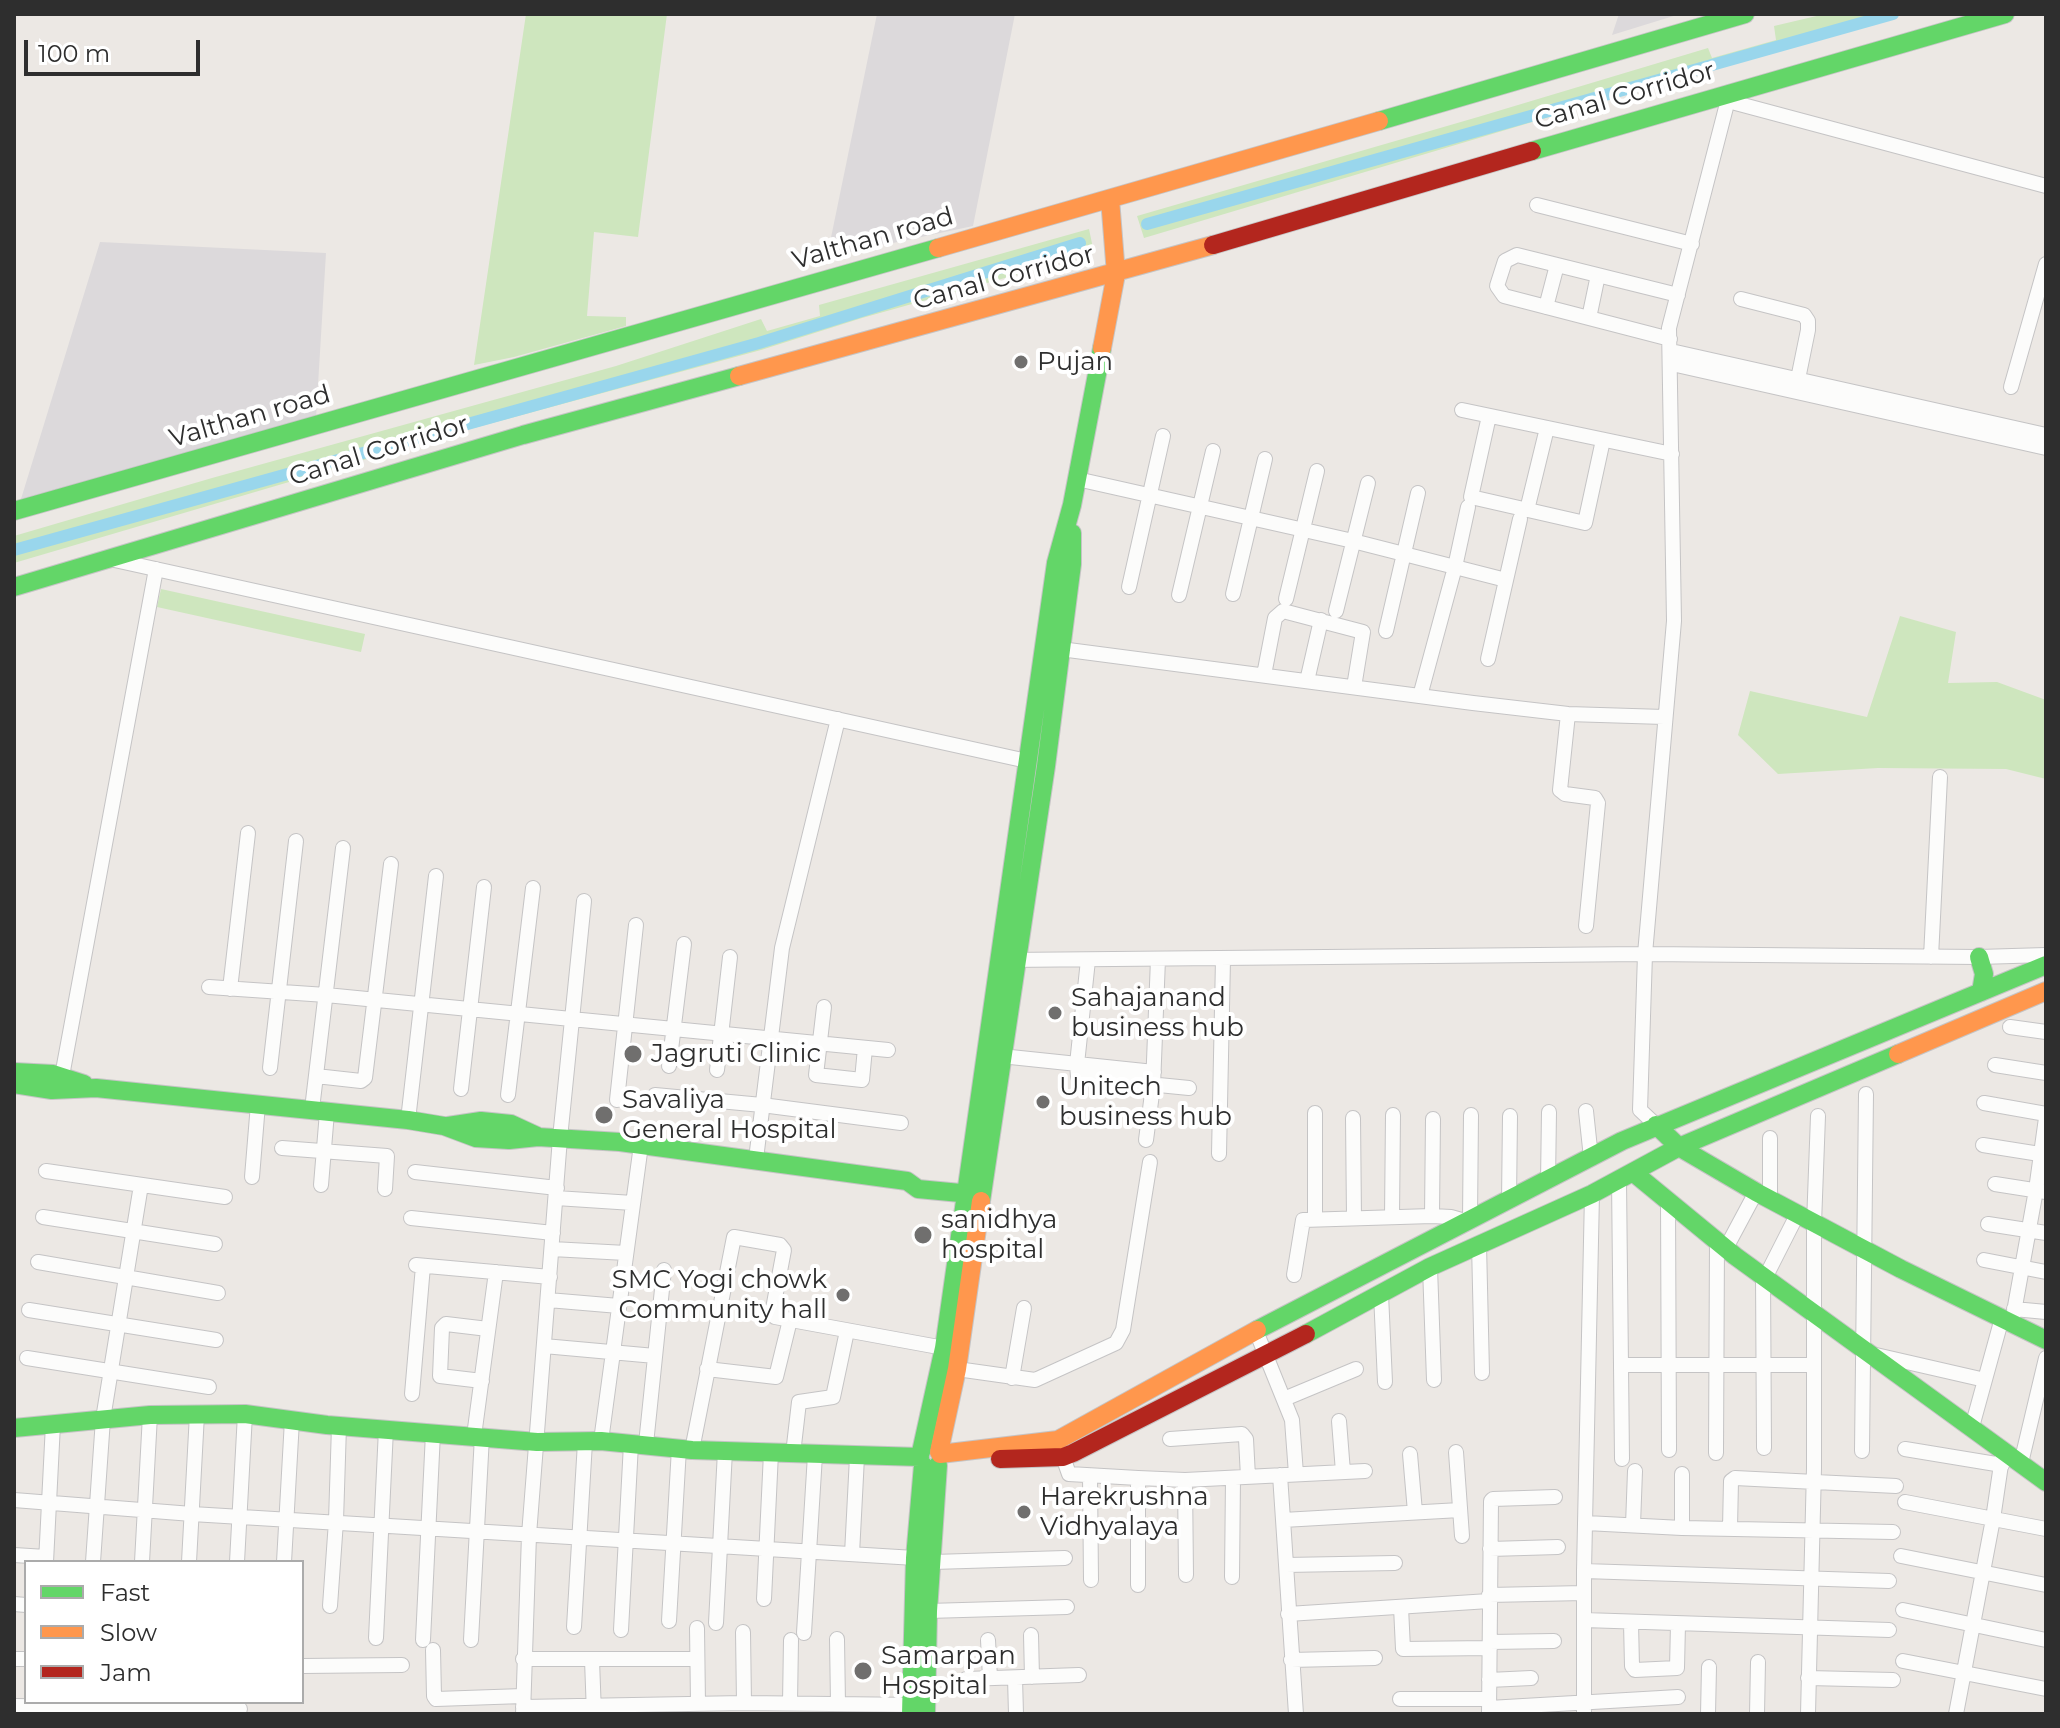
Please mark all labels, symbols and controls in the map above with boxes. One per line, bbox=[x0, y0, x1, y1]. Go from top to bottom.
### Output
scale bar bbox=[28, 24, 204, 74]
text: 100 m bbox=[38, 39, 110, 68]
street label: Canal Corridor bbox=[1531, 55, 1719, 137]
street label: Valthan road bbox=[789, 201, 957, 277]
street label: Canal Corridor bbox=[910, 239, 1098, 317]
place label: Pujan bbox=[1037, 346, 1113, 378]
marker: Pujan bbox=[1012, 353, 1030, 371]
street label: Valthan road bbox=[166, 379, 334, 455]
street label: Canal Corridor bbox=[285, 409, 473, 493]
place label: Sahajanand business hub bbox=[1071, 982, 1244, 1044]
marker: Sahajanand business hub bbox=[1046, 1004, 1064, 1022]
place label: Jagruti Clinic bbox=[651, 1038, 821, 1070]
marker: Jagruti Clinic bbox=[622, 1043, 644, 1065]
place label: Unitech business hub bbox=[1059, 1071, 1232, 1132]
place label: Savaliya General Hospital bbox=[622, 1084, 836, 1146]
marker: Unitech business hub bbox=[1034, 1093, 1052, 1111]
marker: Savaliya General Hospital bbox=[593, 1104, 615, 1126]
place label: sanidhya hospital bbox=[941, 1204, 1057, 1266]
marker: sanidhya hospital bbox=[912, 1224, 934, 1246]
place label: SMC Yogi chowk Community hall bbox=[612, 1264, 827, 1326]
marker: SMC Yogi chowk Community hall bbox=[834, 1286, 852, 1304]
place label: Harekrushna Vidhyalaya bbox=[1040, 1481, 1209, 1542]
marker: Harekrushna Vidhyalaya bbox=[1015, 1503, 1033, 1521]
legend bbox=[24, 1560, 304, 1704]
text: Fast bbox=[100, 1578, 150, 1607]
text: Slow bbox=[100, 1618, 157, 1647]
place label: Samarpan Hospital bbox=[881, 1640, 1016, 1702]
text: Jam bbox=[100, 1658, 152, 1687]
marker: Samarpan Hospital bbox=[852, 1660, 874, 1682]

